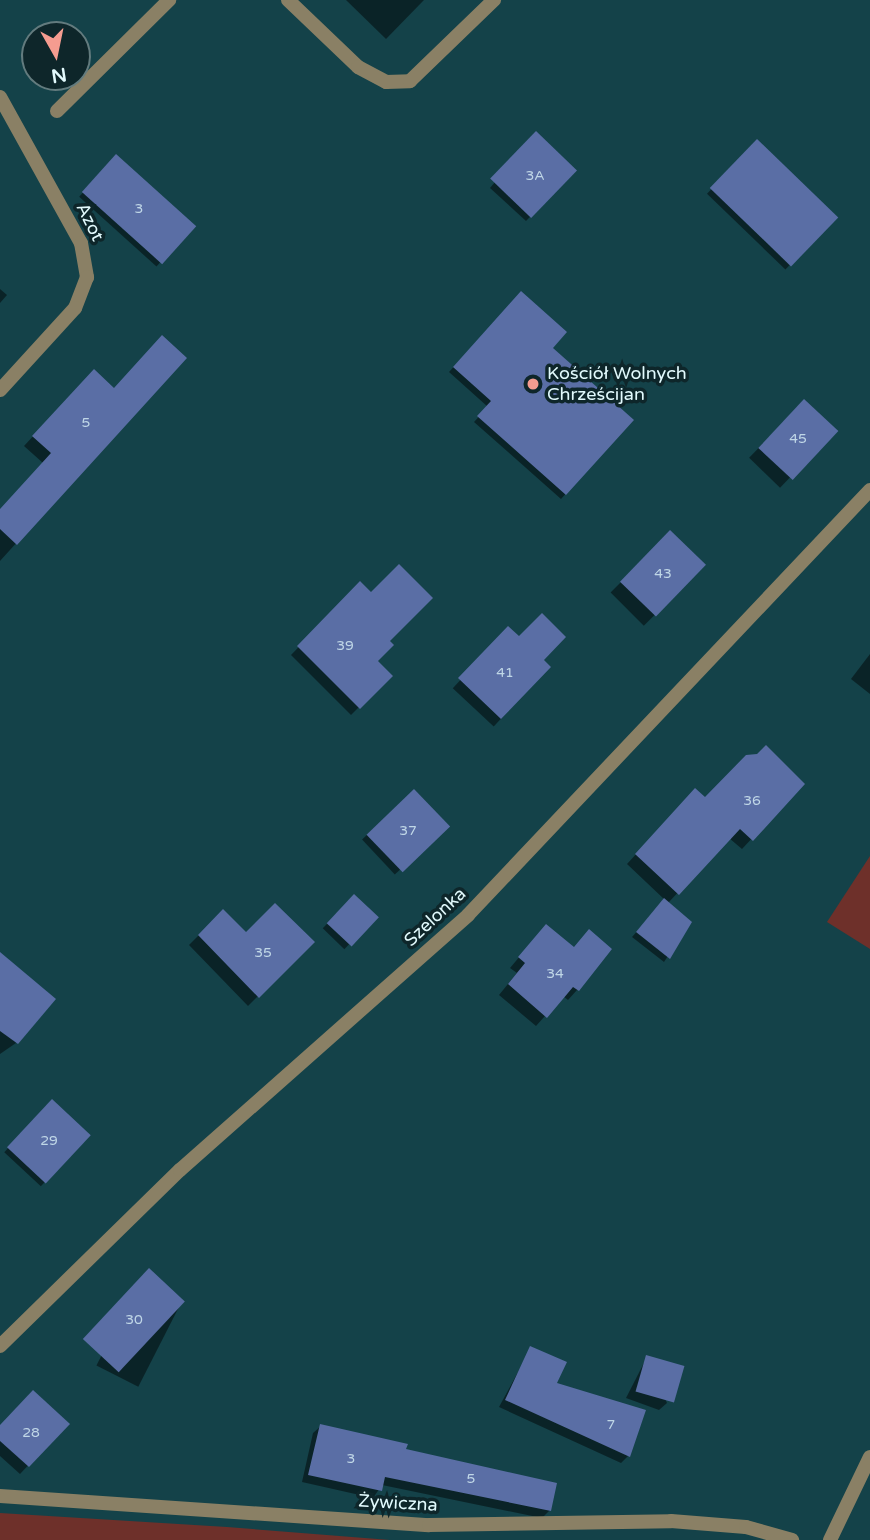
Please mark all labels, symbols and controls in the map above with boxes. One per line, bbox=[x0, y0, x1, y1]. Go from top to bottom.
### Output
north arrow bbox=[21, 21, 91, 91]
text: N bbox=[50, 63, 68, 87]
house number: 3A bbox=[525, 168, 545, 184]
street label: Azot bbox=[71, 199, 109, 245]
house number: 3 bbox=[135, 201, 143, 217]
place label: Kościół Wolnych Chrześcijan bbox=[547, 363, 687, 406]
marker: Kościół Wolnych Chrześcijan bbox=[525, 376, 541, 392]
house number: 5 bbox=[82, 415, 90, 431]
house number: 45 bbox=[789, 431, 807, 447]
house number: 43 bbox=[654, 566, 672, 582]
house number: 39 bbox=[336, 638, 354, 654]
house number: 41 bbox=[496, 665, 514, 681]
house number: 36 bbox=[743, 793, 761, 809]
house number: 37 bbox=[399, 823, 417, 839]
street label: Szelonka bbox=[400, 883, 470, 951]
house number: 35 bbox=[254, 945, 272, 961]
house number: 34 bbox=[546, 966, 564, 982]
house number: 29 bbox=[40, 1133, 58, 1149]
house number: 30 bbox=[125, 1312, 143, 1328]
house number: 7 bbox=[607, 1417, 615, 1433]
house number: 28 bbox=[22, 1425, 40, 1441]
house number: 3 bbox=[347, 1451, 355, 1467]
house number: 5 bbox=[467, 1471, 475, 1487]
street label: Żywiczna bbox=[358, 1490, 438, 1516]

